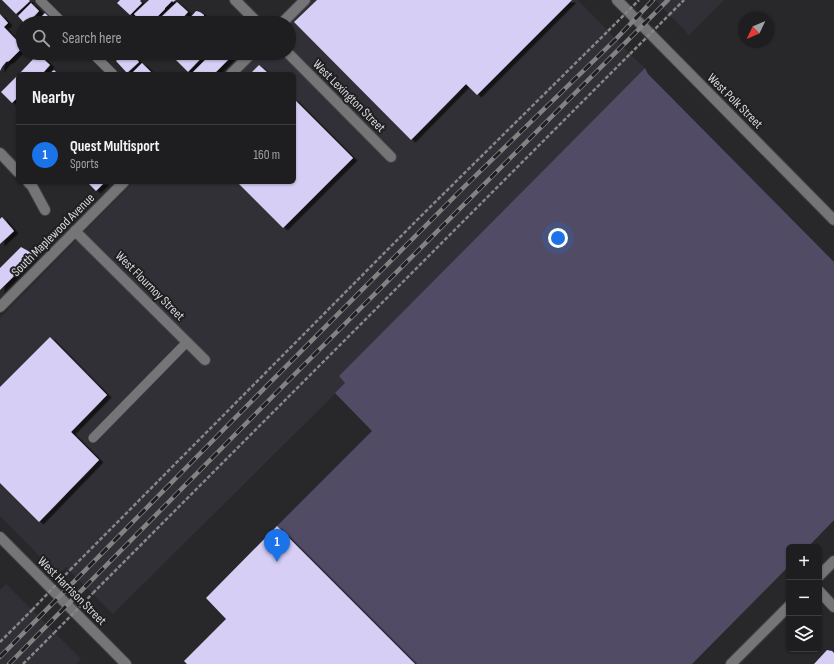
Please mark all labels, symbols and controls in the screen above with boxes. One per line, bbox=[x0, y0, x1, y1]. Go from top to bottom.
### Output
north arrow bbox=[738, 12, 774, 48]
search box bbox=[16, 16, 296, 60]
icon: search bbox=[30, 27, 52, 49]
text: Search here bbox=[62, 29, 122, 48]
street label: West Lexington Street bbox=[309, 56, 389, 136]
street label: West Polk Street bbox=[704, 70, 766, 132]
text: Nearby bbox=[32, 88, 75, 108]
text: Quest Multisport bbox=[70, 137, 159, 156]
text: 1 bbox=[42, 147, 48, 163]
text: 160 m bbox=[254, 147, 280, 163]
text: Sports bbox=[70, 156, 99, 172]
street label: South Maplewood Avenue bbox=[8, 190, 98, 280]
your location bbox=[548, 228, 568, 248]
street label: West Flournoy Street bbox=[112, 248, 188, 324]
pin: 1 bbox=[264, 529, 290, 562]
map controls bbox=[786, 544, 822, 652]
button: + bbox=[786, 544, 822, 580]
street label: West Harrison Street bbox=[34, 553, 110, 629]
button: − bbox=[786, 580, 822, 616]
button: layers bbox=[786, 616, 822, 652]

